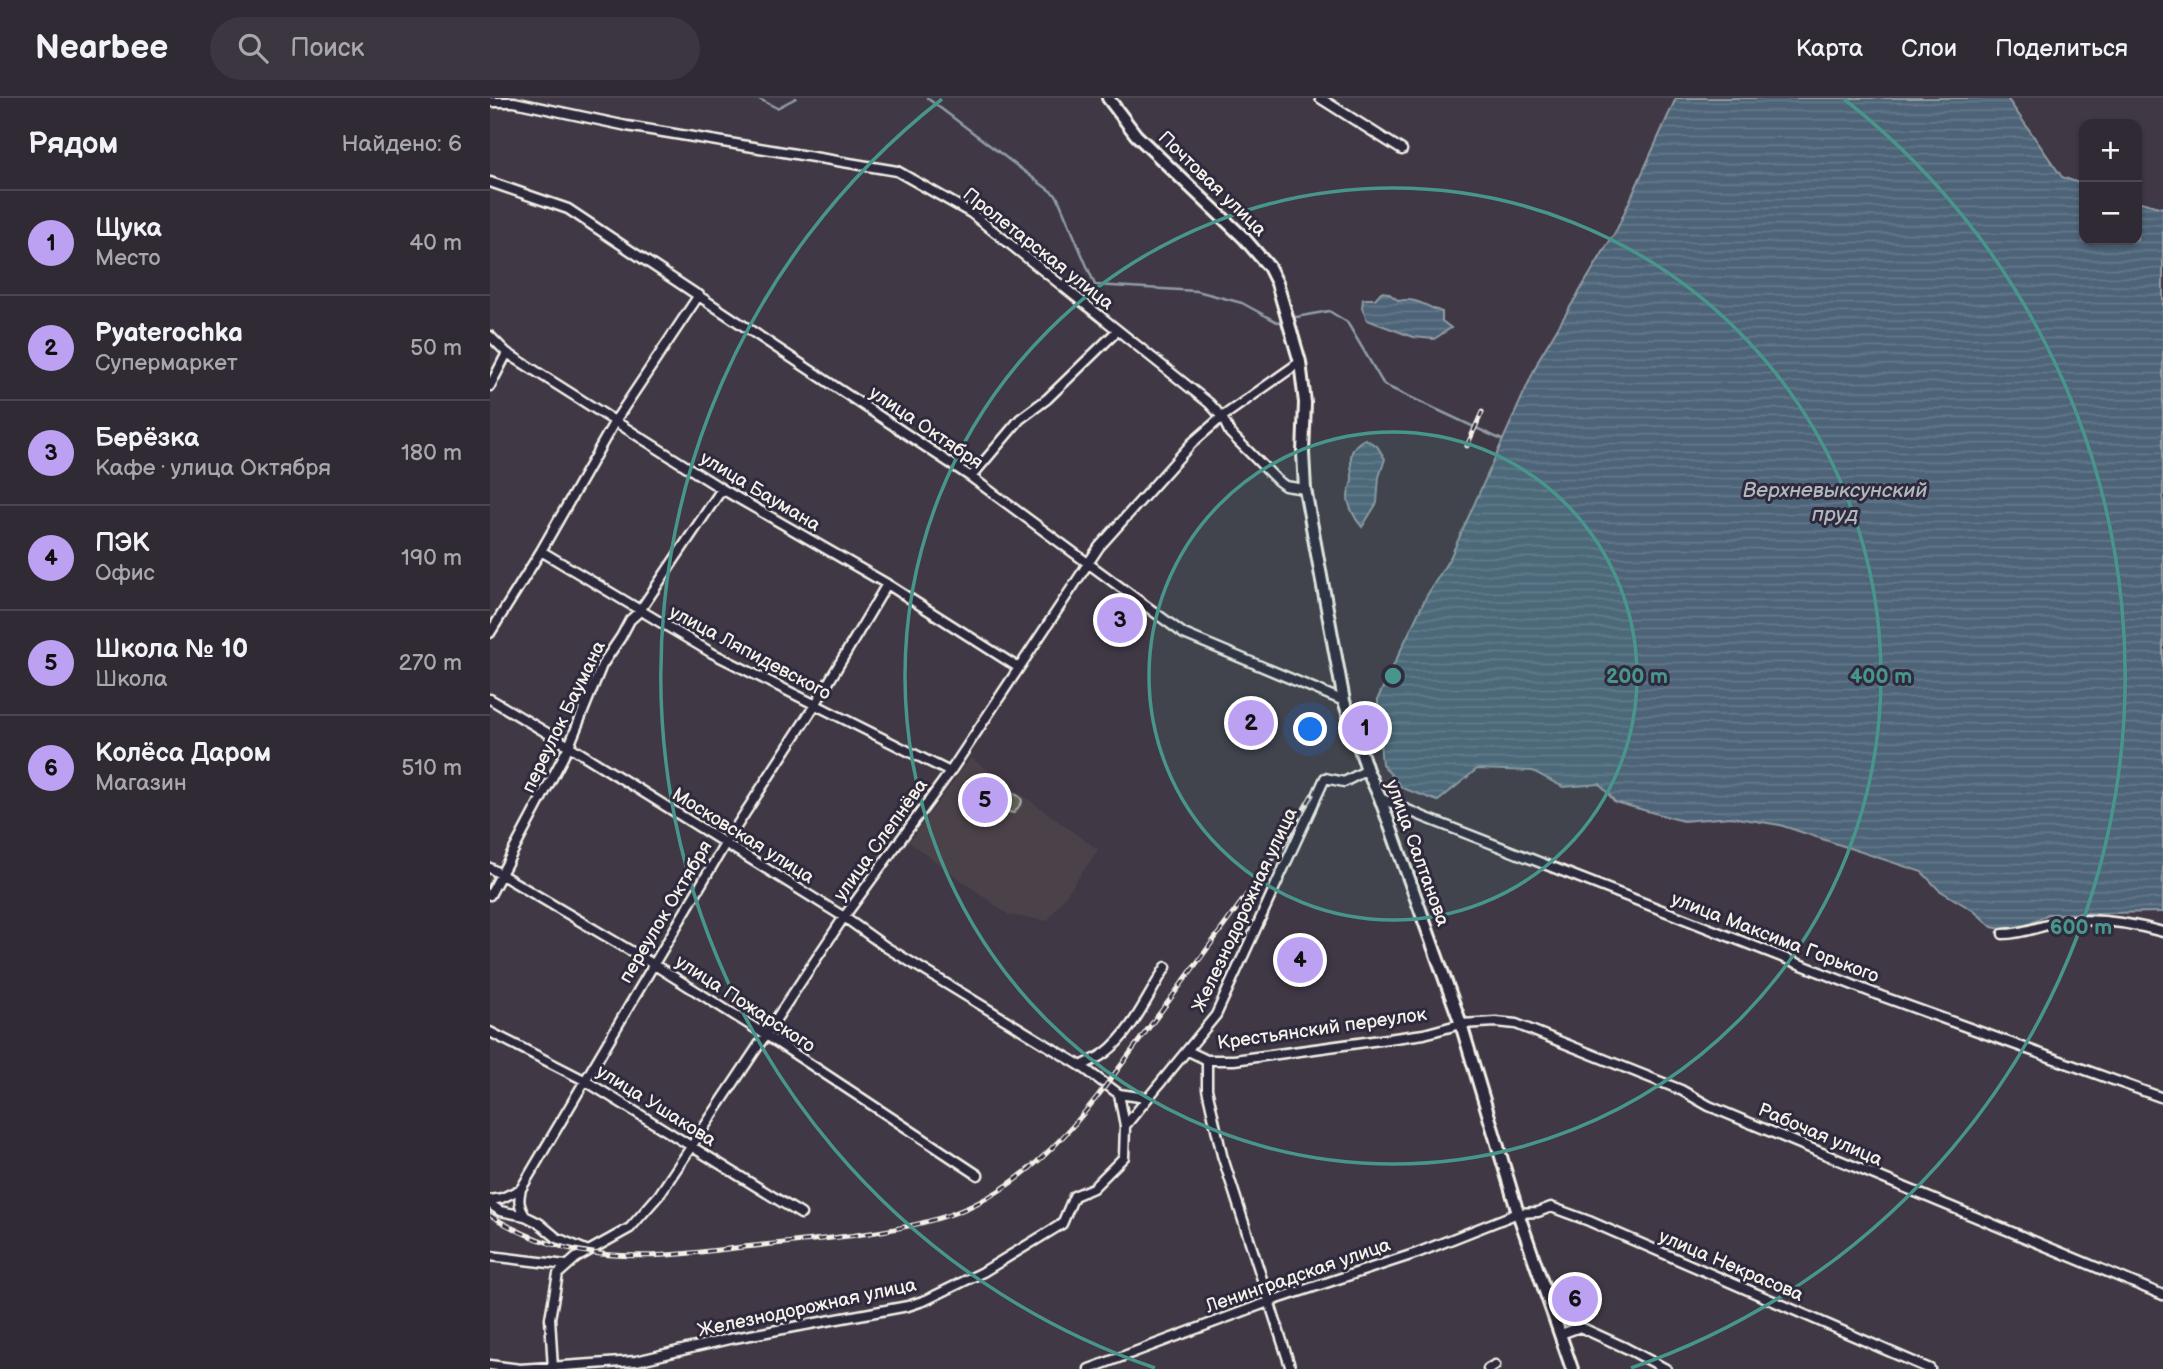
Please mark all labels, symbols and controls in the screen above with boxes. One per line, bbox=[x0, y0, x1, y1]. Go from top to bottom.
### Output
search box bbox=[210, 17, 700, 80]
text: Nearbee bbox=[35, 28, 168, 68]
icon: search bbox=[234, 29, 272, 67]
text: Поиск bbox=[290, 33, 364, 64]
text: Карта bbox=[1796, 34, 1863, 63]
text: Слои bbox=[1901, 34, 1957, 63]
text: Поделиться bbox=[1995, 34, 2128, 63]
map controls bbox=[2079, 119, 2142, 245]
button: + bbox=[2079, 119, 2142, 182]
text: Рядом bbox=[28, 126, 118, 162]
street label: Почтовая улица bbox=[1153, 126, 1271, 242]
text: Найдено: 6 bbox=[341, 130, 462, 158]
button: − bbox=[2079, 182, 2142, 245]
street label: Пролетарская улица bbox=[958, 183, 1118, 315]
text: Щука bbox=[95, 213, 162, 244]
text: 1 bbox=[46, 229, 56, 257]
text: 40 m bbox=[409, 229, 462, 257]
text: Место bbox=[95, 244, 161, 272]
text: Pyaterochka bbox=[95, 318, 243, 349]
text: 2 bbox=[44, 334, 58, 362]
text: 50 m bbox=[410, 334, 462, 362]
text: Супермаркет bbox=[95, 349, 238, 377]
street label: улица Октября bbox=[865, 381, 987, 475]
text: Берёзка bbox=[95, 423, 199, 454]
text: 3 bbox=[44, 439, 58, 467]
text: 180 m bbox=[401, 439, 462, 467]
street label: улица Баумана bbox=[696, 447, 824, 537]
text: Кафе · улица Октября bbox=[95, 454, 331, 482]
water label: Верхневыксунский пруд bbox=[1743, 478, 1927, 527]
text: ПЭК bbox=[95, 528, 149, 559]
text: 4 bbox=[44, 544, 58, 572]
text: 190 m bbox=[401, 544, 462, 572]
text: Офис bbox=[95, 559, 155, 587]
pin: 3 bbox=[1097, 594, 1143, 646]
street label: улица Ляпидевского bbox=[665, 601, 835, 705]
text: Школа № 10 bbox=[95, 634, 248, 665]
street label: переулок Баумана bbox=[517, 637, 611, 797]
text: 5 bbox=[44, 649, 58, 677]
text: 270 m bbox=[398, 649, 462, 677]
centre of rings bbox=[1381, 664, 1405, 688]
text: 200 m bbox=[1606, 664, 1668, 689]
text: 400 m bbox=[1850, 664, 1912, 689]
text: Школа bbox=[95, 665, 168, 693]
pin: 2 bbox=[1228, 697, 1274, 749]
pin: 1 bbox=[1342, 702, 1388, 754]
your location bbox=[1293, 712, 1327, 746]
text: Колёса Даром bbox=[95, 738, 271, 769]
text: 6 bbox=[44, 754, 58, 782]
text: 510 m bbox=[401, 754, 462, 782]
text: Магазин bbox=[95, 769, 187, 797]
street label: улица Слепнёва bbox=[829, 774, 933, 906]
pin: 5 bbox=[962, 774, 1008, 826]
street label: улица Салтанова bbox=[1380, 777, 1454, 929]
street label: Московская улица bbox=[668, 783, 818, 889]
street label: Железнодорожная улица bbox=[1187, 804, 1303, 1016]
street label: переулок Октября bbox=[614, 836, 718, 988]
street label: улица Максима Горького bbox=[1668, 888, 1882, 988]
text: 600 m bbox=[2050, 915, 2112, 940]
pin: 4 bbox=[1277, 934, 1323, 986]
street label: улица Пожарского bbox=[671, 950, 819, 1058]
street label: Крестьянский переулок bbox=[1216, 1003, 1428, 1055]
street label: улица Ушакова bbox=[592, 1060, 720, 1152]
street label: Рабочая улица bbox=[1754, 1098, 1886, 1172]
street label: улица Некрасова bbox=[1655, 1225, 1807, 1307]
street label: Ленинградская улица bbox=[1201, 1233, 1394, 1319]
pin: 6 bbox=[1552, 1273, 1598, 1325]
street label: Железнодорожная улица bbox=[695, 1274, 919, 1342]

